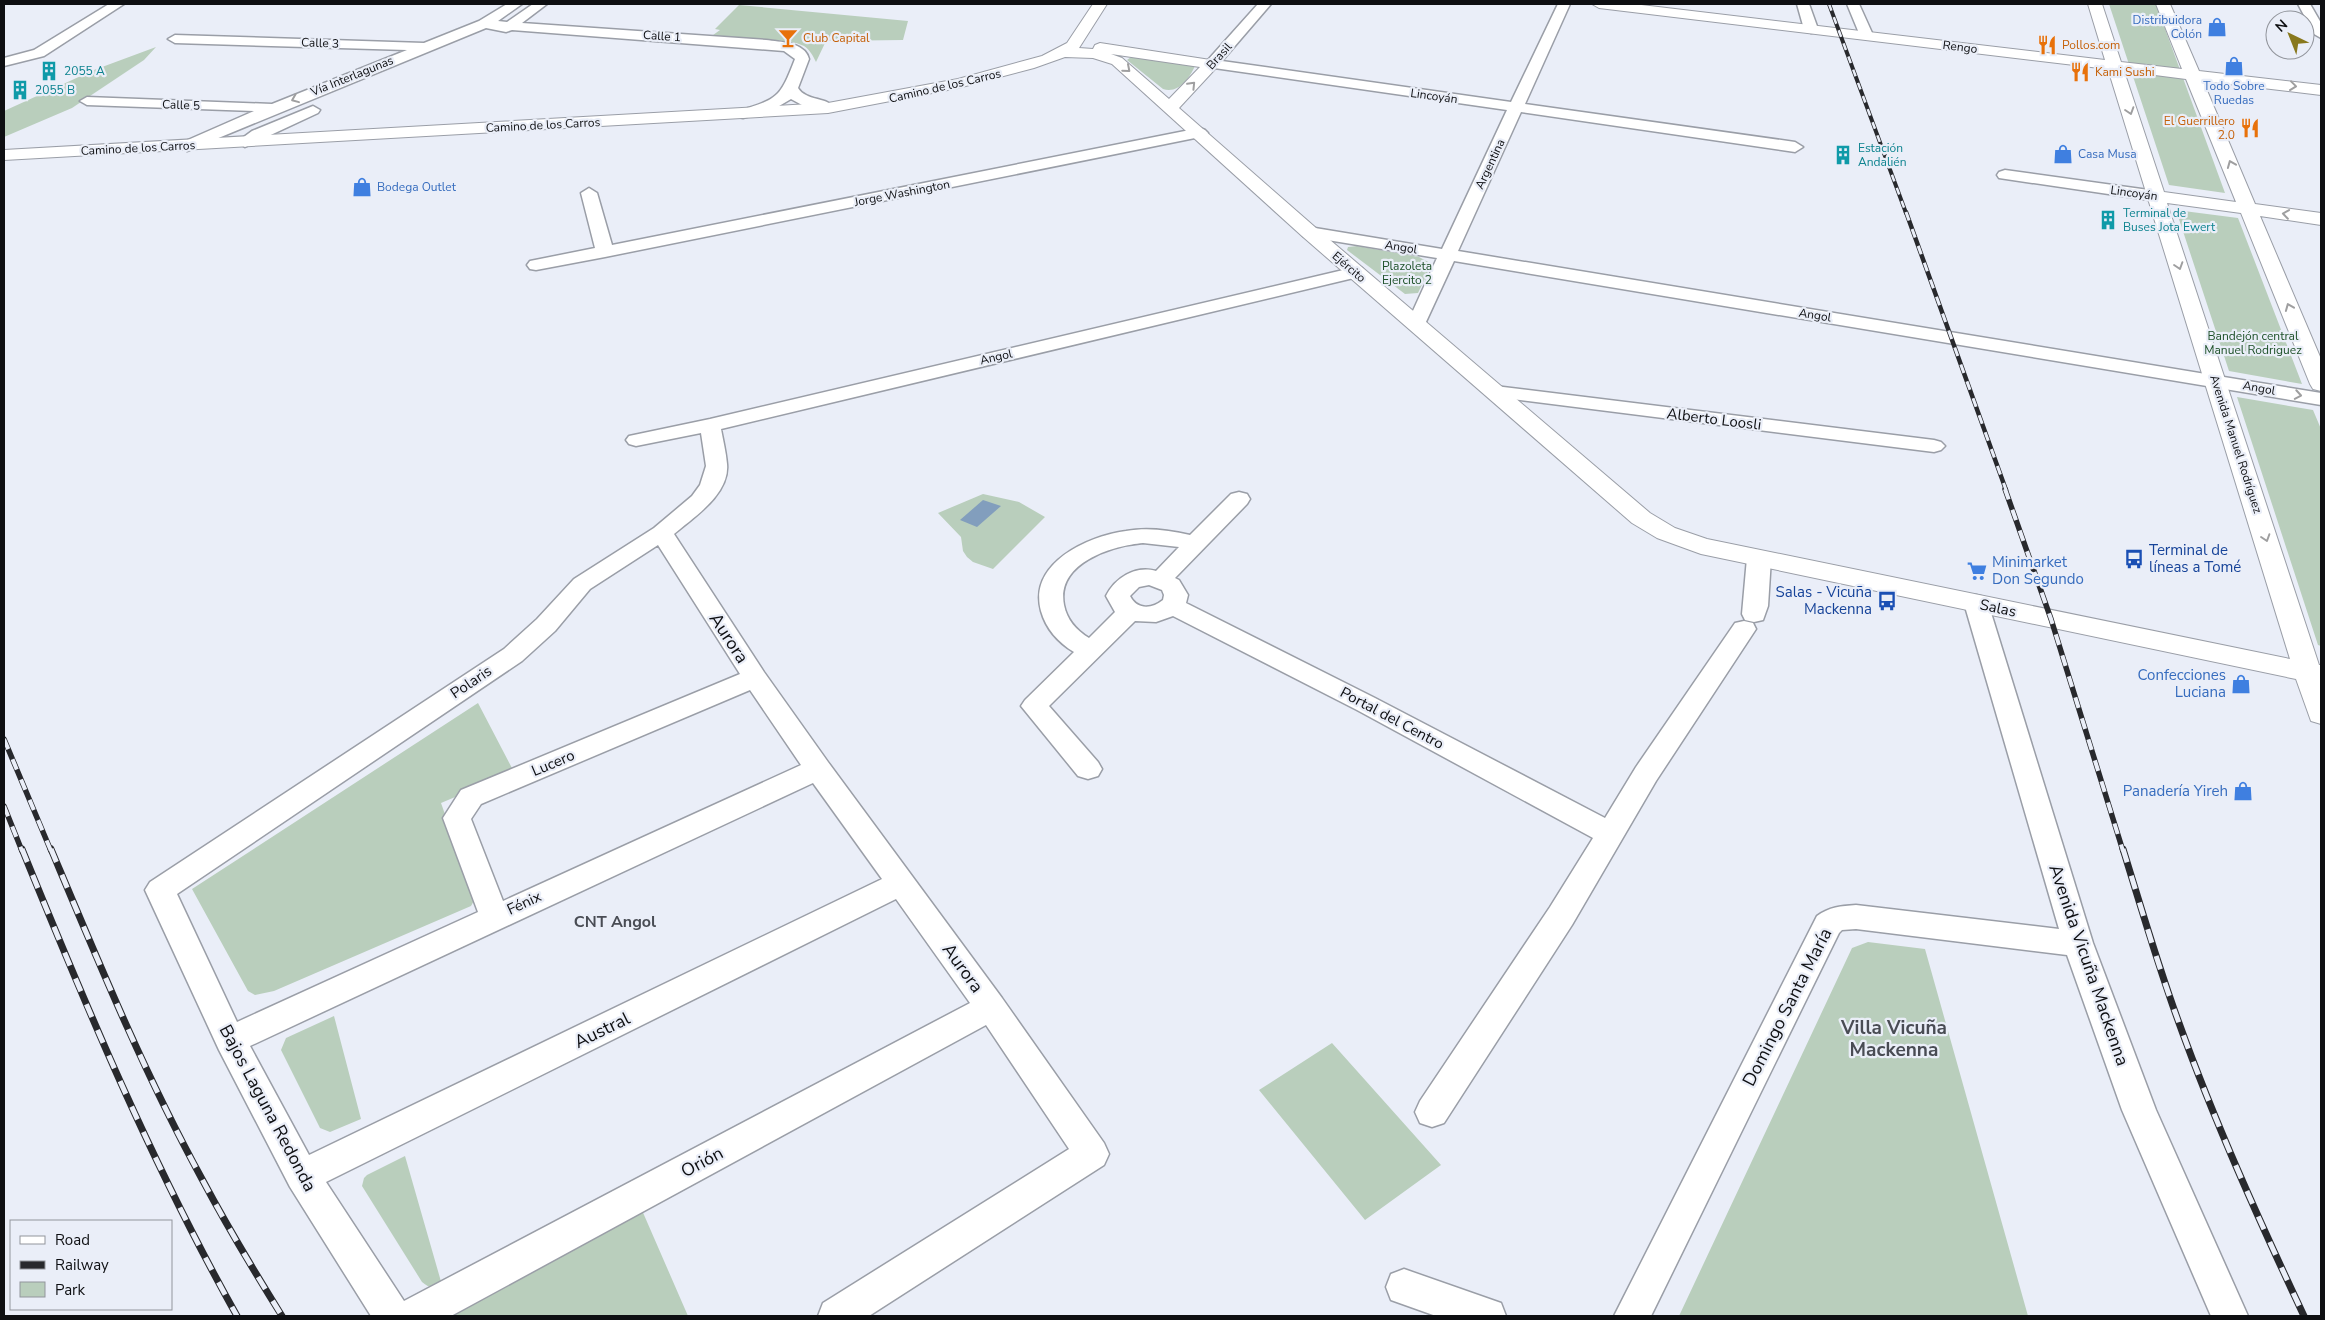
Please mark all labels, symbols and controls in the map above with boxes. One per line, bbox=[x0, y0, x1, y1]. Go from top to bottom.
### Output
north arrow bbox=[2265, 10, 2315, 60]
place label: Distribuidora Colón bbox=[2133, 12, 2202, 42]
text: N bbox=[2271, 15, 2292, 36]
shop icon: Distribuidora Colón bbox=[2206, 16, 2228, 38]
street label: Calle 1 bbox=[643, 27, 681, 45]
bar icon: Club Capital bbox=[777, 27, 799, 49]
place label: Club Capital bbox=[803, 30, 870, 46]
street label: Calle 3 bbox=[301, 34, 339, 52]
restaurant icon: Pollos.com bbox=[2036, 34, 2058, 56]
street label: Rengo bbox=[1942, 37, 1979, 57]
place label: Pollos.com bbox=[2062, 37, 2120, 53]
street label: Brasil bbox=[1203, 39, 1236, 73]
street label: Vía Interlagunas bbox=[307, 52, 396, 100]
shop icon: Todo Sobre Ruedas bbox=[2223, 55, 2245, 77]
building icon: 2055 A bbox=[38, 60, 60, 82]
restaurant icon: Kami Sushi bbox=[2069, 61, 2091, 83]
place label: 2055 A bbox=[64, 63, 105, 79]
one-way arrow bbox=[1121, 63, 1130, 72]
place label: Kami Sushi bbox=[2095, 64, 2155, 80]
street label: Camino de los Carros bbox=[887, 65, 1003, 107]
place label: Todo Sobre Ruedas bbox=[2203, 78, 2265, 108]
building icon: 2055 B bbox=[9, 79, 31, 101]
one-way arrow bbox=[2290, 80, 2298, 91]
place label: 2055 B bbox=[35, 82, 75, 98]
one-way arrow bbox=[1186, 82, 1195, 91]
street label: Lincoyán bbox=[1409, 85, 1459, 107]
one-way arrow bbox=[291, 93, 300, 103]
street label: Calle 5 bbox=[162, 96, 200, 114]
one-way arrow bbox=[2124, 107, 2134, 115]
place label: El Guerrillero 2.0 bbox=[2164, 113, 2235, 143]
street label: Camino de los Carros bbox=[485, 114, 601, 136]
restaurant icon: El Guerrillero 2.0 bbox=[2239, 117, 2261, 139]
street label: Argentina bbox=[1471, 136, 1509, 192]
street label: Camino de los Carros bbox=[80, 137, 196, 159]
place label: Estación Andalién bbox=[1858, 140, 1906, 170]
shop icon: Casa Musa bbox=[2052, 143, 2074, 165]
building icon: Estación Andalién bbox=[1832, 144, 1854, 166]
place label: Casa Musa bbox=[2078, 146, 2137, 162]
one-way arrow bbox=[2227, 160, 2237, 169]
shop icon: Bodega Outlet bbox=[351, 176, 373, 198]
street label: Jorge Washington bbox=[852, 176, 951, 210]
place label: Bodega Outlet bbox=[377, 179, 457, 195]
street label: Lincoyán bbox=[2109, 182, 2159, 204]
place label: Terminal de Buses Jota Ewert bbox=[2123, 205, 2216, 235]
building icon: Terminal de Buses Jota Ewert bbox=[2097, 209, 2119, 231]
one-way arrow bbox=[2281, 209, 2289, 220]
street label: Angol bbox=[1384, 237, 1419, 258]
street label: Ejército bbox=[1329, 248, 1369, 286]
park label: Plazoleta Ejercito 2 bbox=[1382, 258, 1432, 288]
one-way arrow bbox=[2173, 262, 2183, 270]
one-way arrow bbox=[2285, 303, 2296, 312]
street label: Angol bbox=[1798, 305, 1833, 326]
park label: Bandejón central Manuel Rodriguez bbox=[2204, 328, 2302, 358]
street label: Angol bbox=[978, 345, 1014, 368]
street label: Avenida Manuel Rodríguez bbox=[2206, 373, 2266, 516]
street label: Angol bbox=[2241, 377, 2277, 399]
one-way arrow bbox=[2294, 390, 2303, 400]
street label: Alberto Loosli bbox=[1666, 403, 1762, 435]
one-way arrow bbox=[2260, 533, 2270, 541]
place label: Terminal de líneas a Tomé bbox=[2149, 540, 2241, 577]
bus stop icon: Terminal de líneas a Tomé bbox=[2123, 548, 2145, 570]
place label: Minimarket Don Segundo bbox=[1992, 552, 2084, 589]
supermarket icon: Minimarket Don Segundo bbox=[1966, 560, 1988, 582]
place label: Salas - Vicuña Mackenna bbox=[1776, 582, 1872, 619]
bus stop icon: Salas - Vicuña Mackenna bbox=[1876, 590, 1898, 612]
street label: Salas bbox=[1978, 594, 2018, 622]
street label: Aurora bbox=[704, 608, 754, 668]
street label: Polaris bbox=[446, 661, 496, 703]
place label: Confecciones Luciana bbox=[2138, 665, 2226, 702]
shop icon: Confecciones Luciana bbox=[2230, 673, 2252, 695]
street label: Portal del Centro bbox=[1337, 682, 1447, 754]
street label: Lucero bbox=[528, 745, 578, 781]
shop icon: Panadería Yireh bbox=[2232, 780, 2254, 802]
place label: Panadería Yireh bbox=[2123, 781, 2228, 801]
street label: Avenida Vicuña Mackenna bbox=[2043, 861, 2135, 1069]
street label: Fénix bbox=[504, 886, 545, 920]
district label: CNT Angol bbox=[574, 911, 656, 933]
street label: Domingo Santa María bbox=[1737, 924, 1837, 1090]
street label: Aurora bbox=[937, 939, 989, 997]
street label: Austral bbox=[570, 1006, 635, 1054]
district label: Villa Vicuña Mackenna bbox=[1840, 1015, 1947, 1063]
street label: Bajos Laguna Redonda bbox=[214, 1020, 322, 1196]
street label: Orión bbox=[677, 1141, 727, 1183]
legend bbox=[10, 1220, 172, 1310]
text: Road bbox=[55, 1230, 90, 1250]
text: Railway bbox=[55, 1255, 109, 1275]
text: Park bbox=[55, 1280, 85, 1300]

